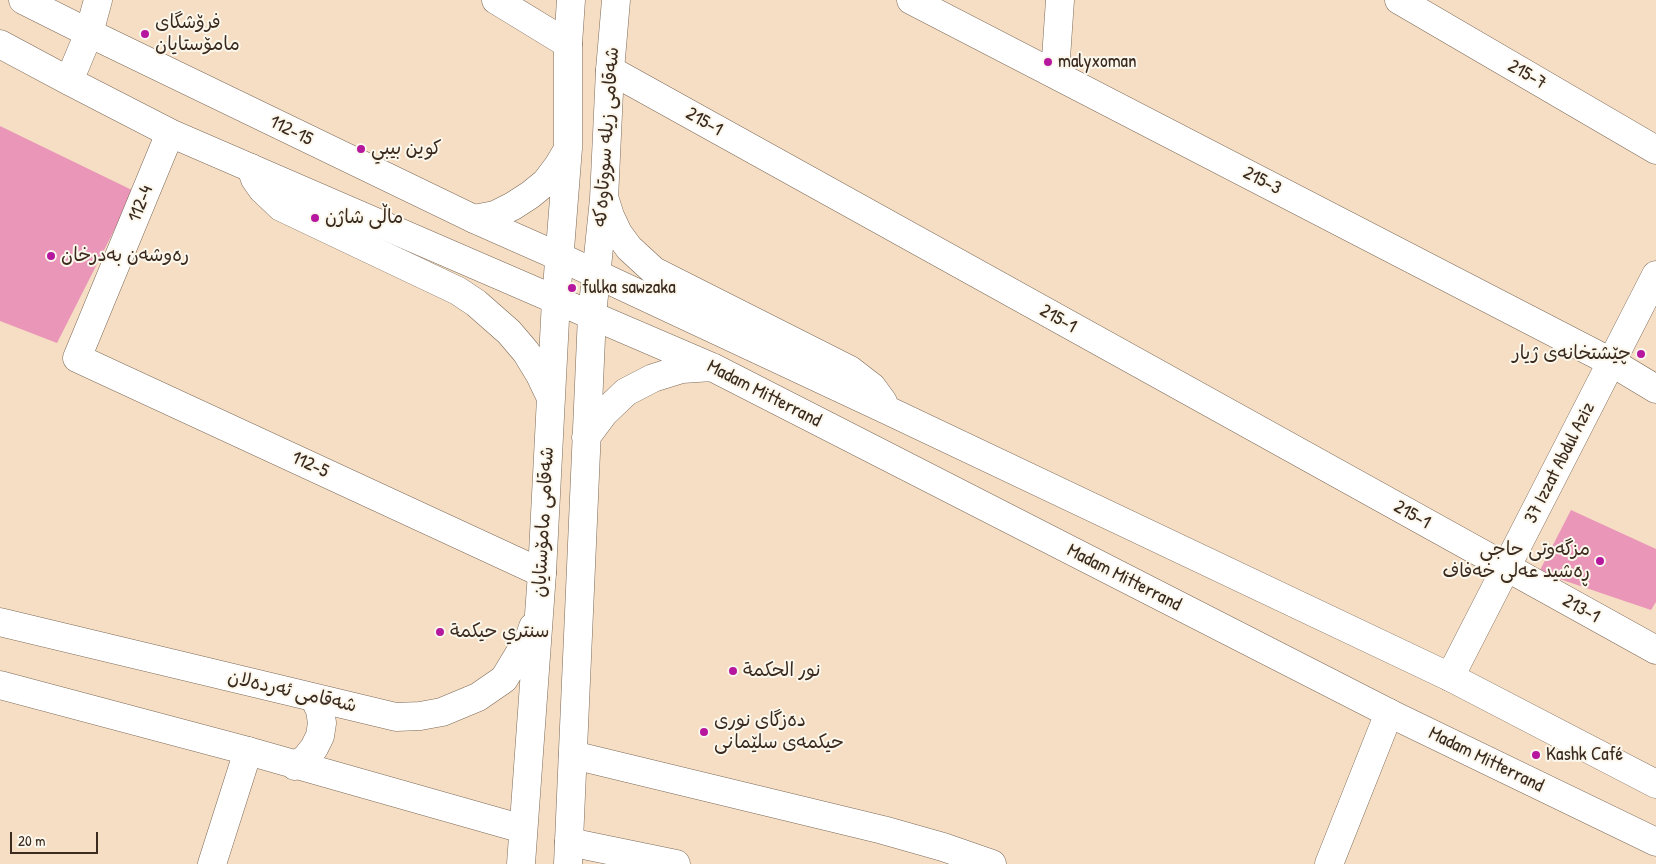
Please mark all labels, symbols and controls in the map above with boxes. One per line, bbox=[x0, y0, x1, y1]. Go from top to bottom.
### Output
place label: فرۆشگای مامۆستایان bbox=[155, 12, 240, 56]
marker: فرۆشگای مامۆستایان bbox=[139, 28, 151, 40]
street label: شەقامی زیلە سووتاوەکە bbox=[589, 46, 625, 228]
place label: malyxoman bbox=[1058, 51, 1137, 73]
street label: 215-7 bbox=[1504, 55, 1550, 95]
marker: malyxoman bbox=[1042, 56, 1054, 68]
street label: 215-1 bbox=[682, 103, 726, 141]
street label: 112-15 bbox=[266, 111, 316, 151]
place label: كوين بيبي bbox=[371, 138, 442, 160]
marker: كوين بيبي bbox=[355, 143, 367, 155]
street label: 215-3 bbox=[1239, 162, 1285, 200]
street label: 112-4 bbox=[123, 182, 159, 226]
place label: ماڵی شاژن bbox=[325, 207, 403, 229]
marker: ماڵی شاژن bbox=[309, 212, 321, 224]
place label: رەوشەن بەدرخان bbox=[61, 245, 189, 267]
marker: رەوشەن بەدرخان bbox=[45, 250, 57, 262]
place label: fulka sawzaka bbox=[582, 277, 676, 299]
marker: fulka sawzaka bbox=[566, 282, 578, 294]
street label: 215-1 bbox=[1036, 300, 1080, 338]
place label: چێشتخانەی ژیار bbox=[1512, 343, 1631, 365]
marker: چێشتخانەی ژیار bbox=[1635, 348, 1647, 360]
street label: Madam Mitterrand bbox=[703, 355, 825, 433]
street label: 37 Izzat Abdul Aziz bbox=[1520, 399, 1600, 527]
street label: شەقامی مامۆستایان bbox=[529, 446, 559, 598]
street label: 112-5 bbox=[288, 447, 332, 483]
street label: 215-1 bbox=[1390, 496, 1434, 534]
street label: Madam Mitterrand bbox=[1063, 539, 1185, 617]
place label: مزگەوتی حاجی ڕەشید عەلی خەفاف bbox=[1443, 539, 1590, 583]
marker: مزگەوتی حاجی ڕەشید عەلی خەفاف bbox=[1594, 555, 1606, 567]
street label: 213-1 bbox=[1558, 590, 1604, 628]
place label: سنتري حيكمة bbox=[450, 621, 549, 643]
marker: سنتري حيكمة bbox=[434, 626, 446, 638]
place label: نور الحكمة bbox=[743, 660, 820, 682]
marker: نور الحكمة bbox=[727, 665, 739, 677]
street label: شەقامی ئەردەلان bbox=[225, 666, 359, 718]
place label: دەزگای نوری حیکمەی سلێمانی bbox=[714, 710, 844, 754]
street label: Madam Mitterrand bbox=[1425, 722, 1547, 798]
marker: دەزگای نوری حیکمەی سلێمانی bbox=[698, 726, 710, 738]
place label: Kashk Café bbox=[1546, 744, 1623, 766]
marker: Kashk Café bbox=[1530, 749, 1542, 761]
scale bar bbox=[12, 822, 100, 854]
text: 20 m bbox=[18, 830, 45, 851]

